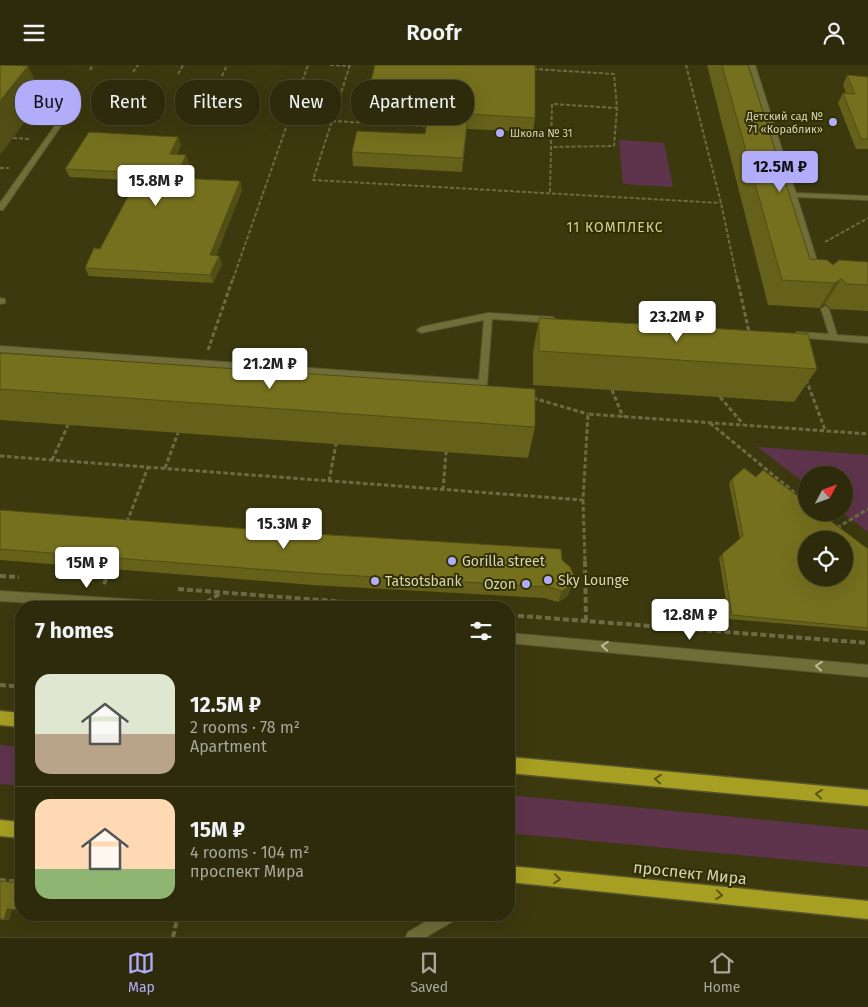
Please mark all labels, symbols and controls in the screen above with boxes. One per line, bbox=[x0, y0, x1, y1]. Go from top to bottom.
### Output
icon: menu bbox=[20, 19, 48, 47]
text: Roofr bbox=[406, 19, 462, 46]
icon: person bbox=[820, 19, 848, 47]
chip: Buy bbox=[15, 80, 81, 125]
chip: Rent bbox=[91, 80, 165, 125]
chip: Filters bbox=[175, 80, 260, 125]
chip: New bbox=[270, 80, 341, 125]
chip: Apartment bbox=[351, 80, 474, 125]
place label: Детский сад № 71 «Кораблик» bbox=[745, 110, 823, 136]
marker: Детский сад № 71 «Кораблик» bbox=[827, 116, 839, 128]
marker: Школа № 31 bbox=[494, 127, 506, 139]
place label: Школа № 31 bbox=[510, 127, 573, 140]
pin: 12.5M ₽ bbox=[734, 151, 826, 193]
text: 12.5M ₽ bbox=[753, 157, 807, 176]
pin: 15.8M ₽ bbox=[110, 165, 202, 207]
text: 15.8M ₽ bbox=[128, 171, 184, 190]
district label: 11 КОМПЛЕКС bbox=[566, 219, 664, 236]
pin: 23.2M ₽ bbox=[631, 301, 723, 343]
text: 23.2M ₽ bbox=[650, 307, 704, 326]
pin: 21.2M ₽ bbox=[224, 347, 316, 390]
text: 21.2M ₽ bbox=[243, 354, 297, 373]
north arrow bbox=[798, 466, 852, 521]
map controls bbox=[798, 466, 853, 586]
pin: 15.3M ₽ bbox=[238, 507, 330, 550]
text: 15.3M ₽ bbox=[257, 514, 311, 533]
button: locate bbox=[798, 531, 853, 586]
pin: 15M ₽ bbox=[52, 547, 122, 589]
text: 15M ₽ bbox=[66, 553, 108, 572]
place label: Gorilla street bbox=[462, 553, 546, 570]
marker: Gorilla street bbox=[446, 555, 458, 567]
place label: Sky Lounge bbox=[558, 572, 629, 589]
place label: Tatsotsbank bbox=[385, 573, 463, 590]
marker: Sky Lounge bbox=[542, 574, 554, 586]
marker: Tatsotsbank bbox=[369, 575, 381, 587]
place label: Ozon bbox=[484, 576, 516, 593]
marker: Ozon bbox=[520, 578, 532, 590]
pin: 12.8M ₽ bbox=[644, 599, 736, 641]
text: 12.8M ₽ bbox=[663, 605, 717, 624]
icon: filters bbox=[467, 617, 495, 645]
text: 7 homes bbox=[35, 618, 114, 644]
one-way arrow bbox=[601, 641, 609, 652]
one-way arrow bbox=[815, 661, 823, 672]
text: 12.5M ₽ bbox=[190, 692, 261, 718]
icon: home bbox=[75, 694, 135, 754]
text: 2 rooms · 78 m² bbox=[190, 718, 300, 737]
text: Apartment bbox=[190, 737, 267, 756]
one-way arrow bbox=[653, 774, 661, 785]
one-way arrow bbox=[815, 788, 823, 799]
text: 15M ₽ bbox=[190, 817, 245, 843]
icon: home bbox=[75, 819, 135, 879]
text: 4 rooms · 104 m² bbox=[190, 843, 309, 862]
street label: проспект Мира bbox=[632, 858, 748, 888]
text: проспект Мира bbox=[190, 862, 304, 881]
one-way arrow bbox=[554, 873, 562, 884]
one-way arrow bbox=[715, 889, 723, 900]
tab: Map bbox=[127, 949, 155, 996]
tab: Saved bbox=[410, 949, 448, 996]
tab: Home bbox=[703, 949, 741, 996]

